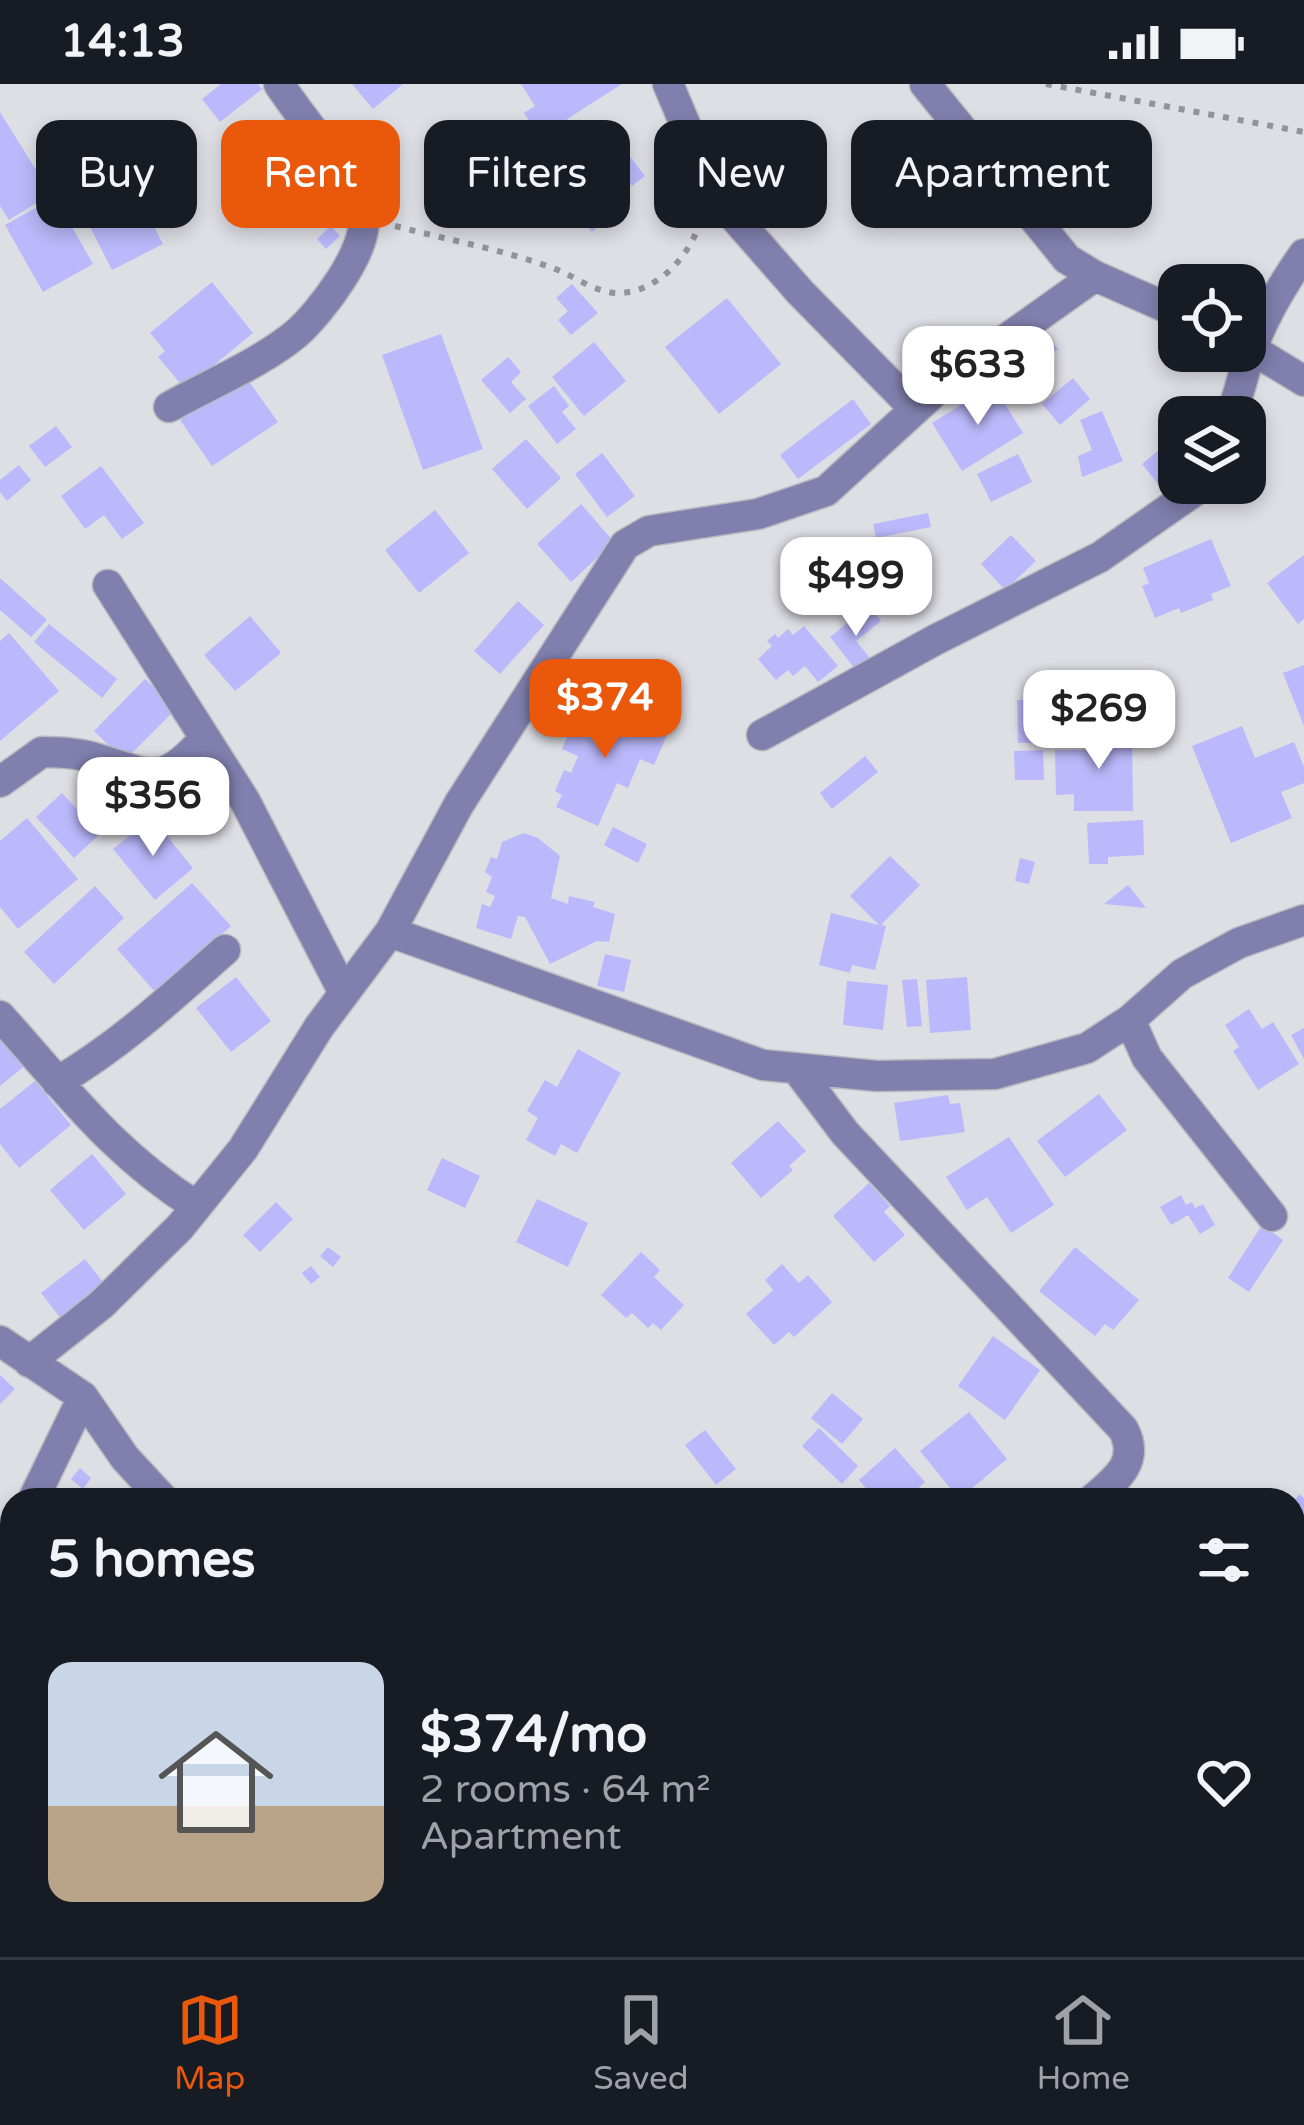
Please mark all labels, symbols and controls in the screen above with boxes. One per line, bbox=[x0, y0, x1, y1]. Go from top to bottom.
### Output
text: 14:13 bbox=[60, 15, 185, 69]
chip: Buy bbox=[36, 120, 197, 228]
chip: Rent bbox=[221, 120, 400, 228]
chip: Filters bbox=[424, 120, 630, 228]
chip: New bbox=[654, 120, 827, 228]
chip: Apartment bbox=[851, 120, 1152, 228]
map controls bbox=[1158, 264, 1266, 504]
button: locate bbox=[1158, 264, 1266, 372]
pin: $633 bbox=[907, 326, 1049, 428]
text: $633 bbox=[929, 341, 1027, 388]
button: layers bbox=[1158, 396, 1266, 504]
pin: $499 bbox=[785, 537, 927, 639]
text: $499 bbox=[807, 552, 905, 599]
pin: $374 bbox=[534, 659, 676, 761]
pin: $269 bbox=[1028, 670, 1170, 772]
text: $374 bbox=[556, 674, 654, 721]
text: $269 bbox=[1050, 685, 1148, 732]
pin: $356 bbox=[82, 757, 224, 859]
text: $356 bbox=[104, 772, 202, 819]
icon: filters bbox=[1191, 1527, 1257, 1593]
text: 5 homes bbox=[48, 1529, 256, 1591]
text: $374/mo bbox=[420, 1704, 647, 1766]
icon: home bbox=[144, 1710, 288, 1854]
icon: heart bbox=[1191, 1749, 1257, 1815]
text: 2 rooms · 64 m² bbox=[420, 1766, 711, 1813]
text: Apartment bbox=[420, 1813, 621, 1860]
tab: Map bbox=[174, 1987, 245, 2098]
tab: Saved bbox=[593, 1987, 689, 2098]
tab: Home bbox=[1037, 1987, 1130, 2098]

